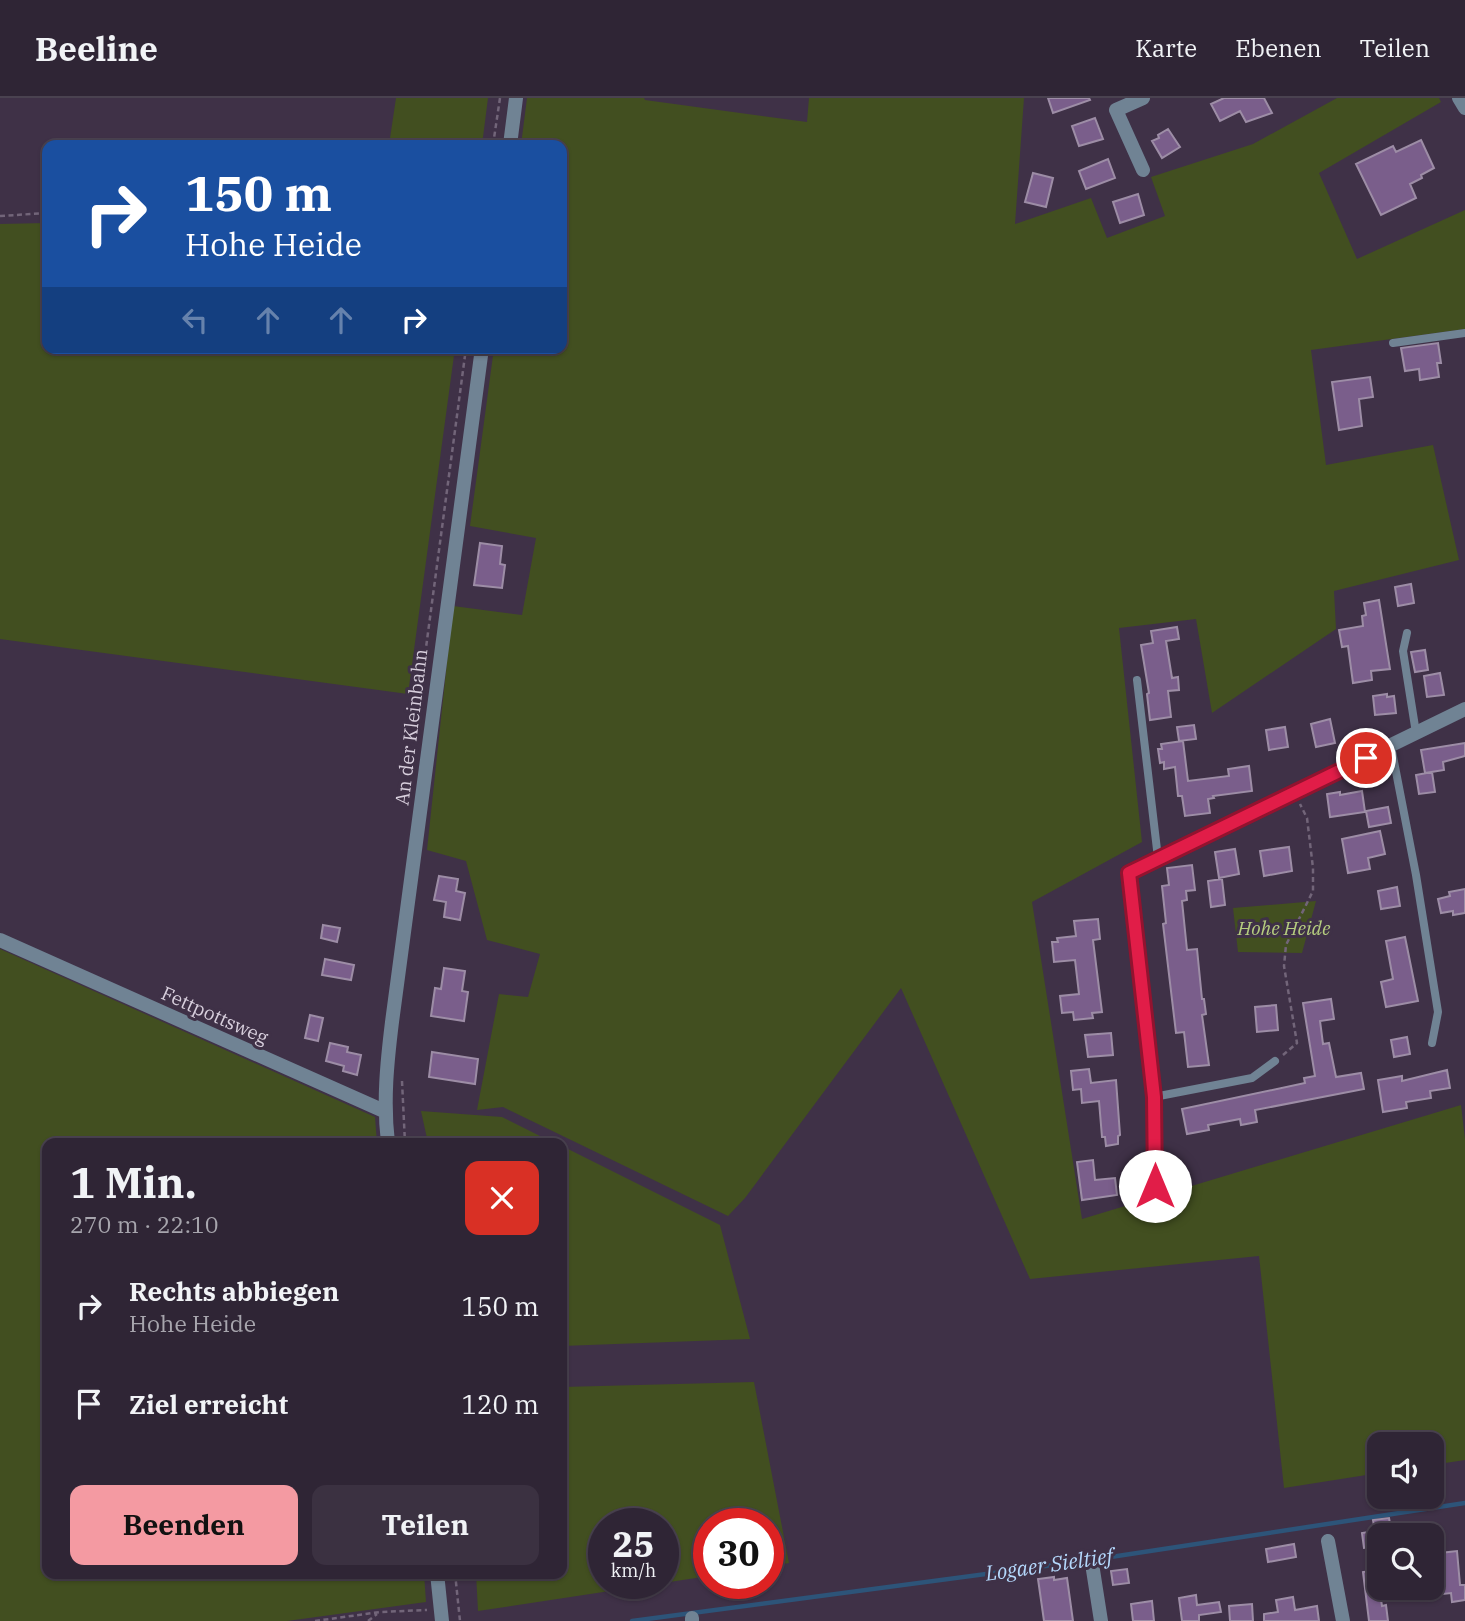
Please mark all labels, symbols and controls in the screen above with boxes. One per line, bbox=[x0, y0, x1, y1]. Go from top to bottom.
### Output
text: Beeline bbox=[35, 27, 158, 70]
text: Karte bbox=[1135, 32, 1197, 64]
text: Ebenen bbox=[1235, 32, 1322, 64]
text: Teilen bbox=[1360, 32, 1430, 64]
text: 150 m bbox=[185, 161, 332, 224]
icon: right bbox=[70, 168, 161, 259]
text: Hohe Heide bbox=[185, 223, 362, 265]
icon: left bbox=[176, 301, 214, 339]
icon: ahead bbox=[249, 301, 287, 339]
icon: ahead bbox=[322, 301, 360, 339]
icon: right bbox=[395, 301, 433, 339]
street label: An der Kleinbahn bbox=[389, 647, 433, 807]
pin bbox=[1336, 728, 1396, 788]
icon: arrive bbox=[1347, 739, 1385, 777]
park label: Hohe Heide bbox=[1237, 916, 1331, 940]
street label: Fettpottsweg bbox=[158, 981, 273, 1050]
position arrow bbox=[1118, 1149, 1192, 1223]
text: 1 Min. bbox=[70, 1155, 197, 1210]
button: close bbox=[465, 1161, 539, 1235]
text: 270 m · 22:10 bbox=[70, 1209, 219, 1239]
text: Rechts abbiegen bbox=[129, 1274, 339, 1308]
icon: right bbox=[70, 1287, 108, 1325]
text: 150 m bbox=[461, 1289, 539, 1323]
text: Hohe Heide bbox=[129, 1308, 256, 1338]
icon: arrive bbox=[70, 1385, 108, 1423]
text: Ziel erreicht bbox=[129, 1387, 288, 1421]
text: 120 m bbox=[461, 1387, 539, 1421]
map controls bbox=[1367, 1432, 1444, 1600]
button: sound bbox=[1367, 1432, 1444, 1509]
button: Beenden bbox=[70, 1485, 298, 1565]
button: Teilen bbox=[312, 1485, 539, 1565]
speed limit sign: 30 bbox=[693, 1508, 784, 1599]
text: 25 bbox=[612, 1521, 655, 1567]
button: search bbox=[1367, 1523, 1444, 1600]
water label: Logaer Sieltief bbox=[982, 1541, 1118, 1587]
text: km/h bbox=[611, 1559, 656, 1582]

